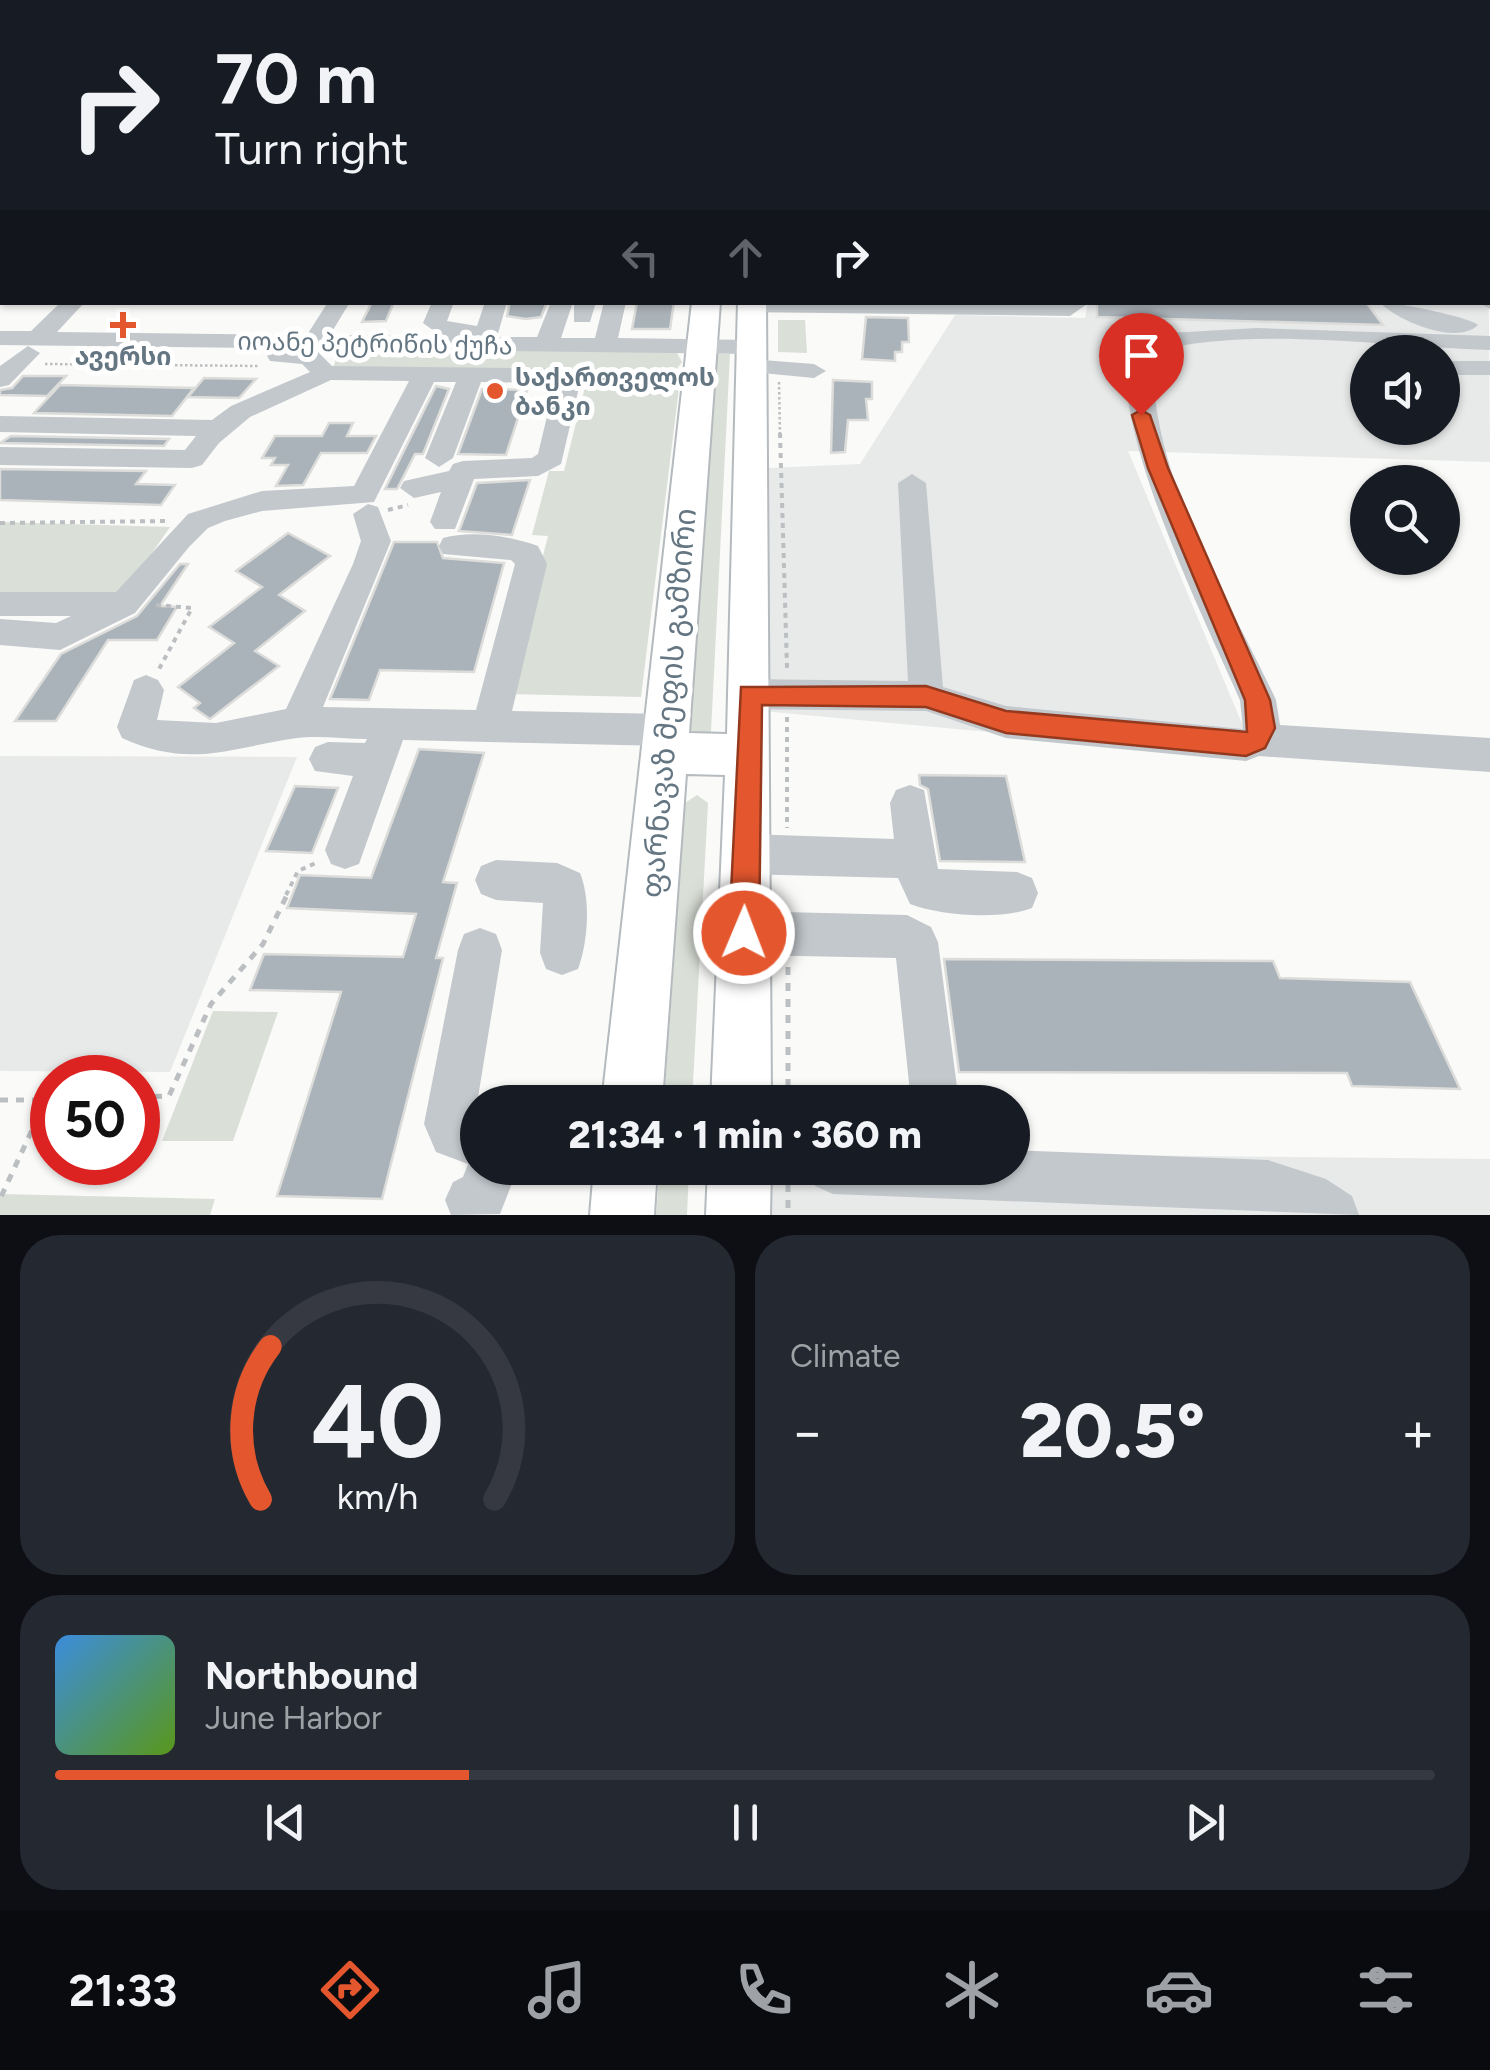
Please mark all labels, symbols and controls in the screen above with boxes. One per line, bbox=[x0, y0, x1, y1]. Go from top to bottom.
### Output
text: 70 m bbox=[215, 36, 377, 121]
icon: right bbox=[50, 40, 180, 170]
text: Turn right bbox=[215, 121, 408, 175]
icon: left bbox=[613, 230, 668, 285]
icon: ahead bbox=[718, 230, 773, 285]
icon: right bbox=[823, 230, 878, 285]
pin bbox=[1099, 313, 1184, 416]
marker: ავერსი bbox=[112, 314, 134, 336]
street label: იოანე პეტრიწის ქუჩა bbox=[237, 326, 513, 360]
icon: arrive bbox=[1114, 328, 1169, 383]
map controls bbox=[1350, 335, 1460, 575]
button: sound bbox=[1350, 335, 1460, 445]
place label: ავერსი bbox=[75, 341, 171, 371]
place label: საქართველოს ბანკი bbox=[515, 362, 715, 421]
marker: საქართველოს ბანკი bbox=[484, 380, 506, 402]
button: search bbox=[1350, 465, 1460, 575]
street label: ფარნავაზ მეფის გამზირი bbox=[633, 507, 704, 899]
position arrow bbox=[692, 881, 796, 985]
speed limit sign: 50 bbox=[30, 1055, 160, 1185]
text: 21:34 · 1 min · 360 m bbox=[568, 1112, 922, 1158]
text: Climate bbox=[790, 1337, 901, 1375]
text: 40 bbox=[311, 1358, 444, 1483]
text: 20.5° bbox=[1020, 1386, 1205, 1476]
text: − bbox=[790, 1399, 824, 1465]
text: + bbox=[1401, 1399, 1435, 1465]
text: km/h bbox=[337, 1475, 418, 1518]
text: Northbound bbox=[205, 1653, 418, 1699]
text: June Harbor bbox=[205, 1699, 382, 1737]
icon: previous bbox=[258, 1795, 313, 1850]
icon: pause bbox=[718, 1795, 773, 1850]
icon: next bbox=[1178, 1795, 1233, 1850]
icon: directions bbox=[315, 1955, 385, 2025]
icon: music bbox=[522, 1955, 592, 2025]
icon: phone bbox=[729, 1955, 799, 2025]
icon: climate bbox=[937, 1955, 1007, 2025]
icon: car bbox=[1144, 1955, 1214, 2025]
icon: filters bbox=[1351, 1955, 1421, 2025]
text: 21:33 bbox=[69, 1963, 177, 2017]

